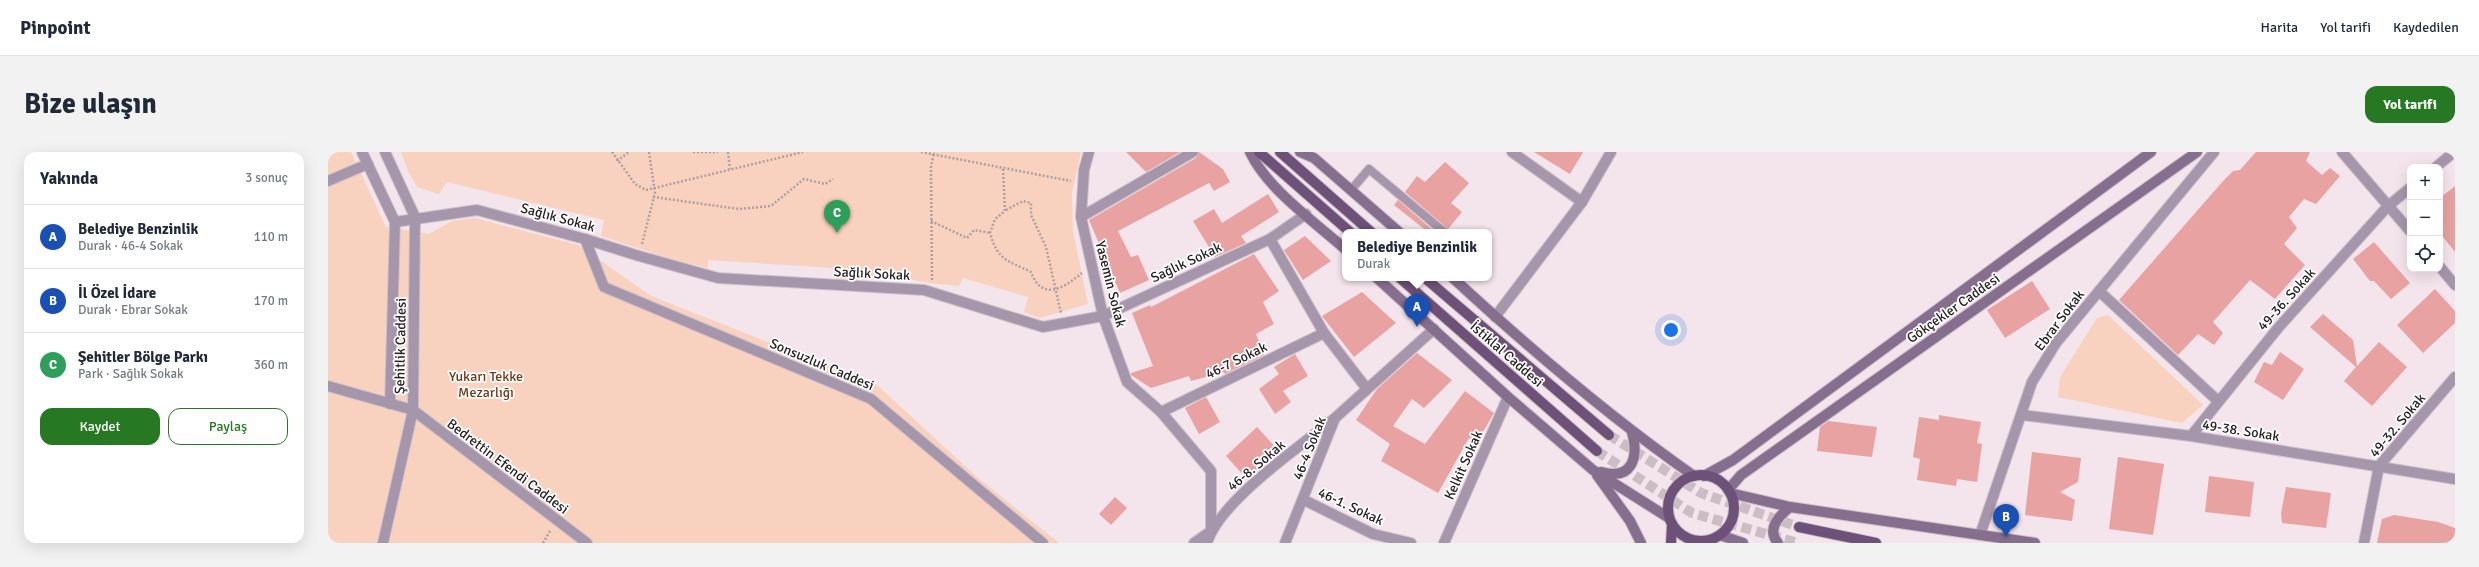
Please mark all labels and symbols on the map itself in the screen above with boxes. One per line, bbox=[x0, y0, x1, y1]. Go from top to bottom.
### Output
street label: Sağlık Sokak bbox=[519, 199, 597, 236]
pin: C bbox=[824, 200, 850, 233]
street label: Yasemin Sokak bbox=[1092, 239, 1129, 329]
street label: Sağlık Sokak bbox=[1148, 239, 1224, 286]
street label: Sağlık Sokak bbox=[833, 263, 911, 284]
street label: 49-36. Sokak bbox=[2254, 265, 2319, 334]
street label: Gökçekler Caddesi bbox=[1903, 270, 2003, 347]
street label: Ebrar Sokak bbox=[2031, 286, 2088, 354]
pin: A bbox=[1404, 294, 1430, 327]
street label: Şehitlik Caddesi bbox=[391, 298, 410, 394]
street label: İstiklal Caddesi bbox=[1467, 318, 1547, 391]
your location bbox=[1661, 320, 1681, 340]
street label: Sonsuzluk Caddesi bbox=[767, 335, 877, 394]
street label: 46-7 Sokak bbox=[1203, 338, 1270, 383]
park label: Yukarı Tekke Mezarlığı bbox=[449, 368, 523, 401]
street label: 49-32. Sokak bbox=[2366, 390, 2429, 461]
street label: 46-4 Sokak bbox=[1289, 414, 1330, 482]
street label: Bedrettin Efendi Caddesi bbox=[444, 415, 572, 518]
street label: 49-38. Sokak bbox=[2201, 416, 2281, 445]
street label: Kelkit Sokak bbox=[1441, 428, 1486, 502]
street label: 46-8. Sokak bbox=[1224, 436, 1289, 495]
street label: 46-1. Sokak bbox=[1315, 484, 1386, 529]
pin: B bbox=[1993, 504, 2019, 537]

